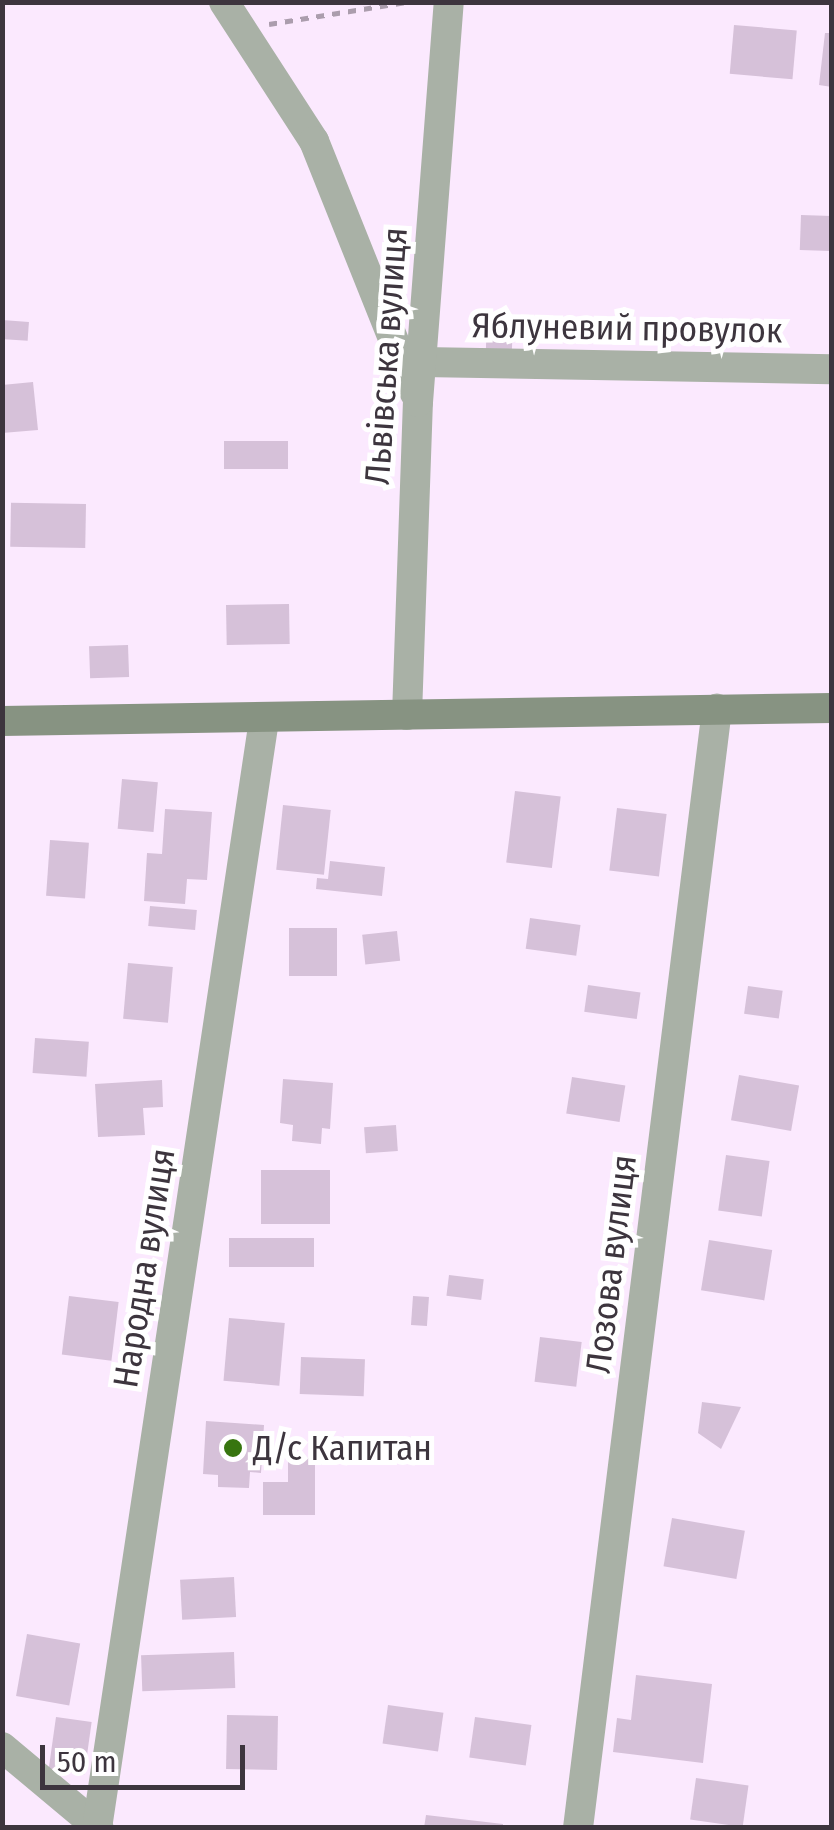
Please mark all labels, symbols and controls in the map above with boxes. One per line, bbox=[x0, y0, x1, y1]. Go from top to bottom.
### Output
street label: Львівська вулиця bbox=[356, 226, 416, 486]
street label: Яблуневий провулок bbox=[471, 304, 783, 352]
street label: Народна вулиця bbox=[104, 1145, 184, 1391]
street label: Лозова вулиця bbox=[577, 1152, 645, 1376]
place label: Д/с Капитан bbox=[253, 1427, 432, 1469]
marker: Д/с Капитан bbox=[222, 1437, 244, 1459]
scale bar bbox=[45, 1725, 250, 1787]
text: 50 m bbox=[57, 1744, 117, 1780]

